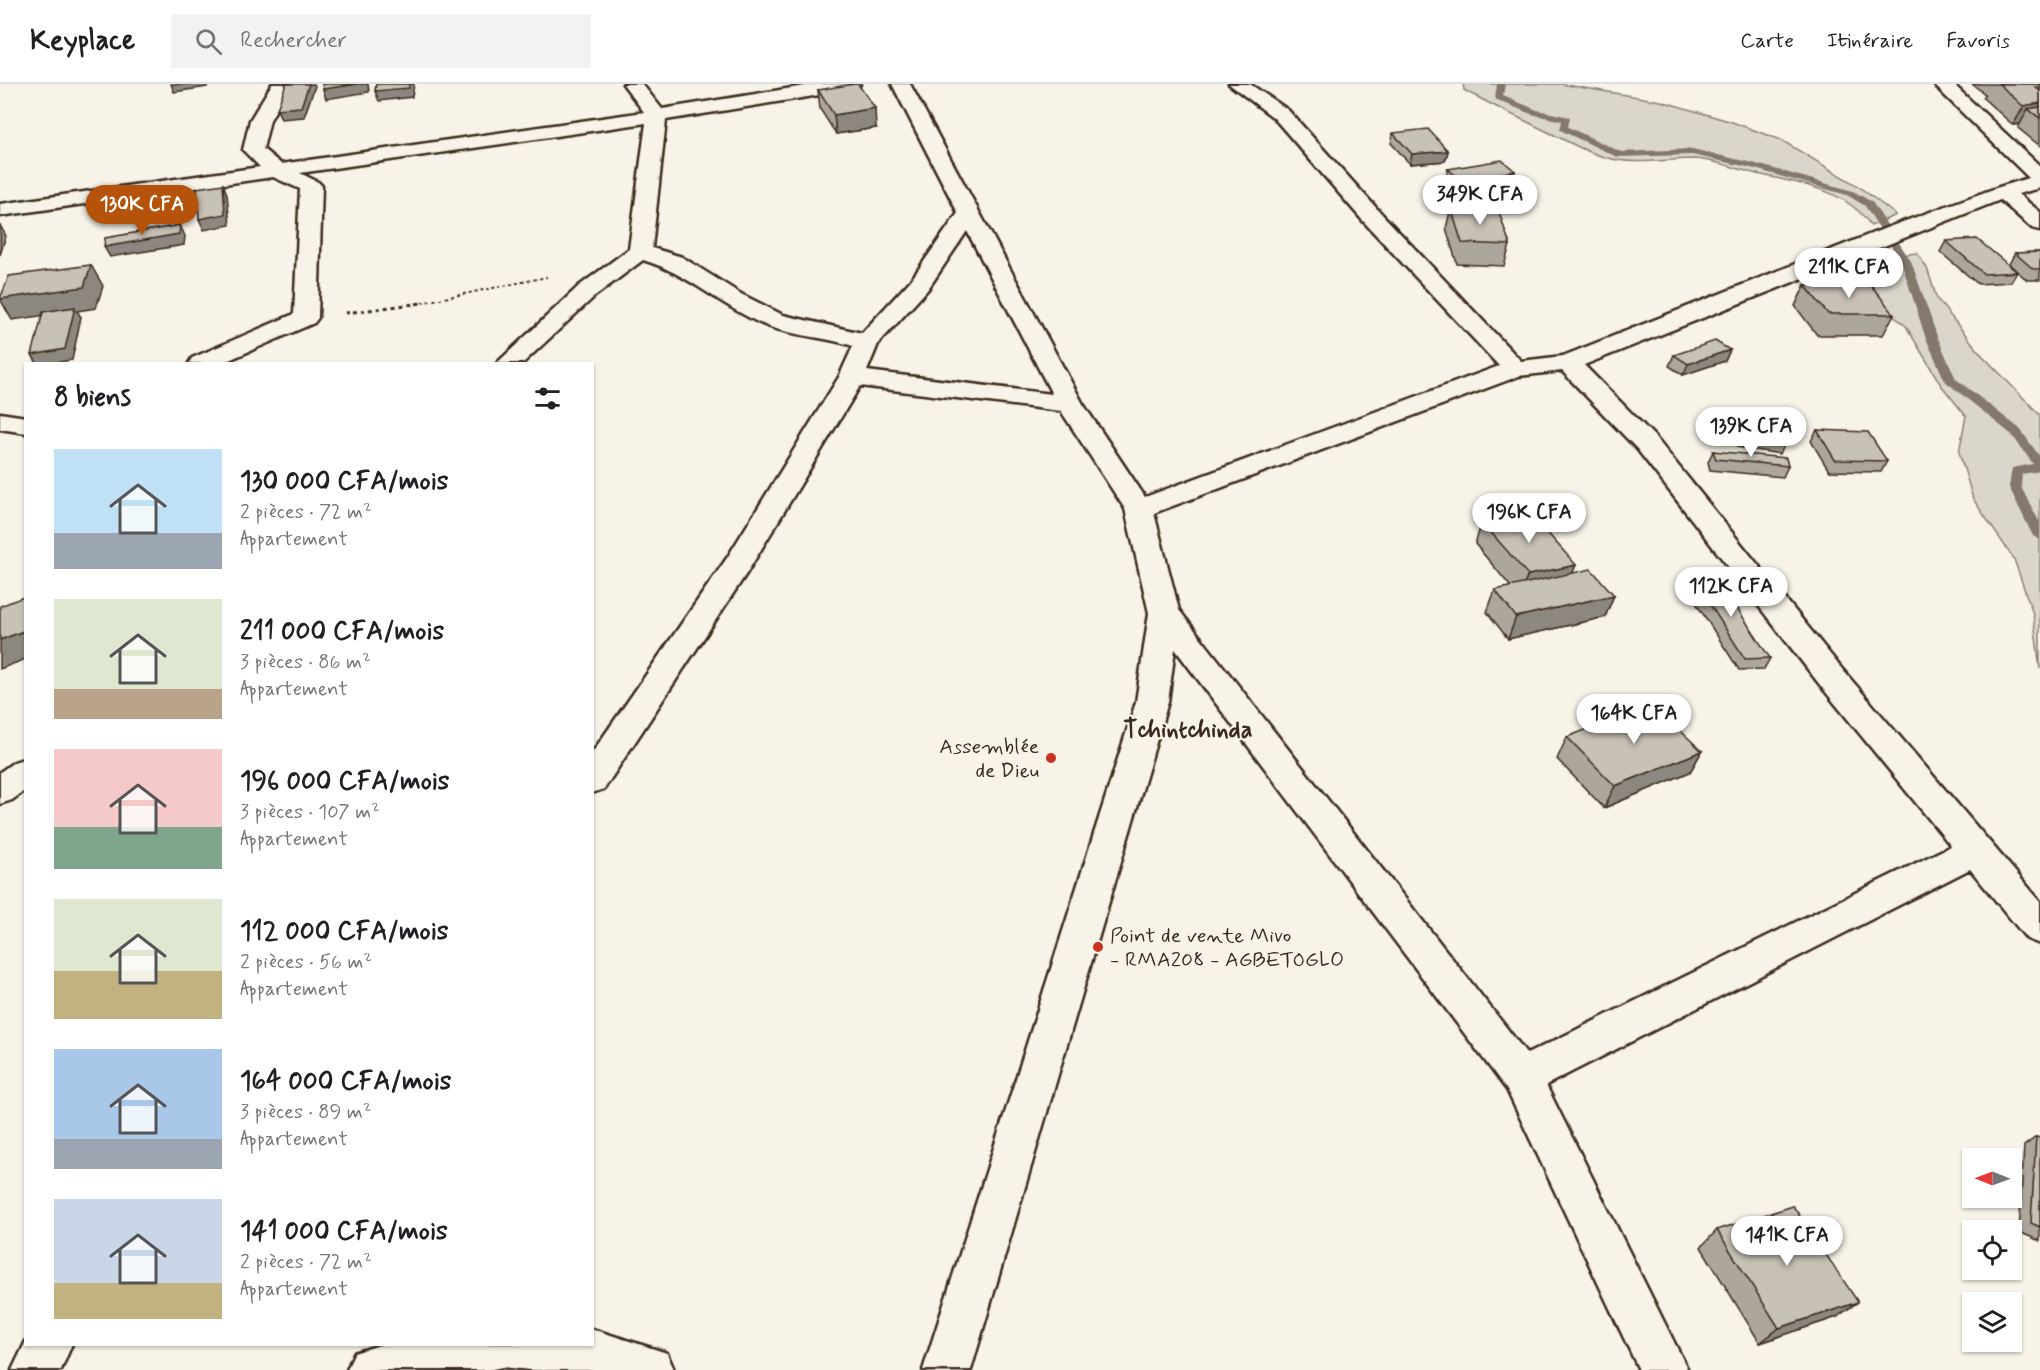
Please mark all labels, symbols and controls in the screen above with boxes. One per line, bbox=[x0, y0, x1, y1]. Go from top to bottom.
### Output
search box bbox=[171, 14, 591, 68]
text: Keyplace bbox=[30, 23, 135, 60]
icon: search bbox=[192, 25, 225, 58]
text: Rechercher bbox=[240, 27, 347, 55]
text: Carte bbox=[1740, 27, 1794, 55]
text: Itinéraire bbox=[1827, 27, 1913, 55]
text: Favoris bbox=[1946, 27, 2010, 55]
pin: 349K CFA bbox=[1418, 175, 1542, 226]
text: 349K CFA bbox=[1437, 181, 1523, 208]
pin: 130K CFA bbox=[80, 185, 204, 236]
text: 130K CFA bbox=[100, 191, 184, 218]
pin: 211K CFA bbox=[1787, 248, 1911, 299]
text: 211K CFA bbox=[1808, 254, 1890, 281]
text: 8 biens bbox=[54, 381, 131, 415]
icon: filters bbox=[531, 382, 564, 415]
pin: 139K CFA bbox=[1689, 407, 1813, 458]
text: 139K CFA bbox=[1709, 413, 1793, 440]
text: 130 000 CFA/mois bbox=[240, 465, 448, 499]
icon: home bbox=[102, 473, 174, 545]
pin: 196K CFA bbox=[1467, 493, 1591, 544]
text: 2 pièces · 72 m² bbox=[240, 499, 372, 526]
text: 196K CFA bbox=[1486, 499, 1572, 526]
text: Appartement bbox=[240, 526, 348, 553]
pin: 112K CFA bbox=[1669, 567, 1793, 618]
text: 112K CFA bbox=[1689, 573, 1773, 600]
text: 211 000 CFA/mois bbox=[240, 615, 444, 649]
icon: home bbox=[102, 623, 174, 695]
text: 3 pièces · 86 m² bbox=[240, 649, 371, 676]
text: Appartement bbox=[240, 676, 348, 703]
pin: 164K CFA bbox=[1572, 694, 1696, 745]
text: 164K CFA bbox=[1590, 700, 1678, 727]
district label: Tchintchinda bbox=[1124, 715, 1253, 746]
place label: Assemblée de Dieu bbox=[939, 733, 1039, 785]
marker: Assemblée de Dieu bbox=[1044, 751, 1058, 765]
text: 196 000 CFA/mois bbox=[240, 765, 449, 799]
icon: home bbox=[102, 773, 174, 845]
text: 3 pièces · 107 m² bbox=[240, 799, 380, 826]
text: Appartement bbox=[240, 826, 348, 853]
text: 112 000 CFA/mois bbox=[240, 915, 448, 949]
place label: Point de vente Mivo - RMA208 - AGBETOGLO bbox=[1110, 922, 1344, 974]
icon: home bbox=[102, 923, 174, 995]
marker: Point de vente Mivo - RMA208 - AGBETOGLO bbox=[1091, 940, 1105, 954]
text: 2 pièces · 56 m² bbox=[240, 949, 372, 976]
text: Appartement bbox=[240, 976, 348, 1003]
text: 164 000 CFA/mois bbox=[240, 1065, 451, 1099]
icon: home bbox=[102, 1073, 174, 1145]
text: 3 pièces · 89 m² bbox=[240, 1099, 372, 1126]
text: Appartement bbox=[240, 1126, 348, 1153]
north arrow bbox=[1962, 1148, 2022, 1208]
map controls bbox=[1962, 1148, 2022, 1352]
text: 141 000 CFA/mois bbox=[240, 1215, 448, 1249]
pin: 141K CFA bbox=[1725, 1216, 1849, 1267]
button: locate bbox=[1962, 1220, 2022, 1280]
text: 141K CFA bbox=[1745, 1222, 1829, 1249]
icon: home bbox=[102, 1223, 174, 1295]
text: 2 pièces · 72 m² bbox=[240, 1249, 372, 1276]
text: Appartement bbox=[240, 1276, 348, 1303]
button: layers bbox=[1962, 1292, 2022, 1352]

